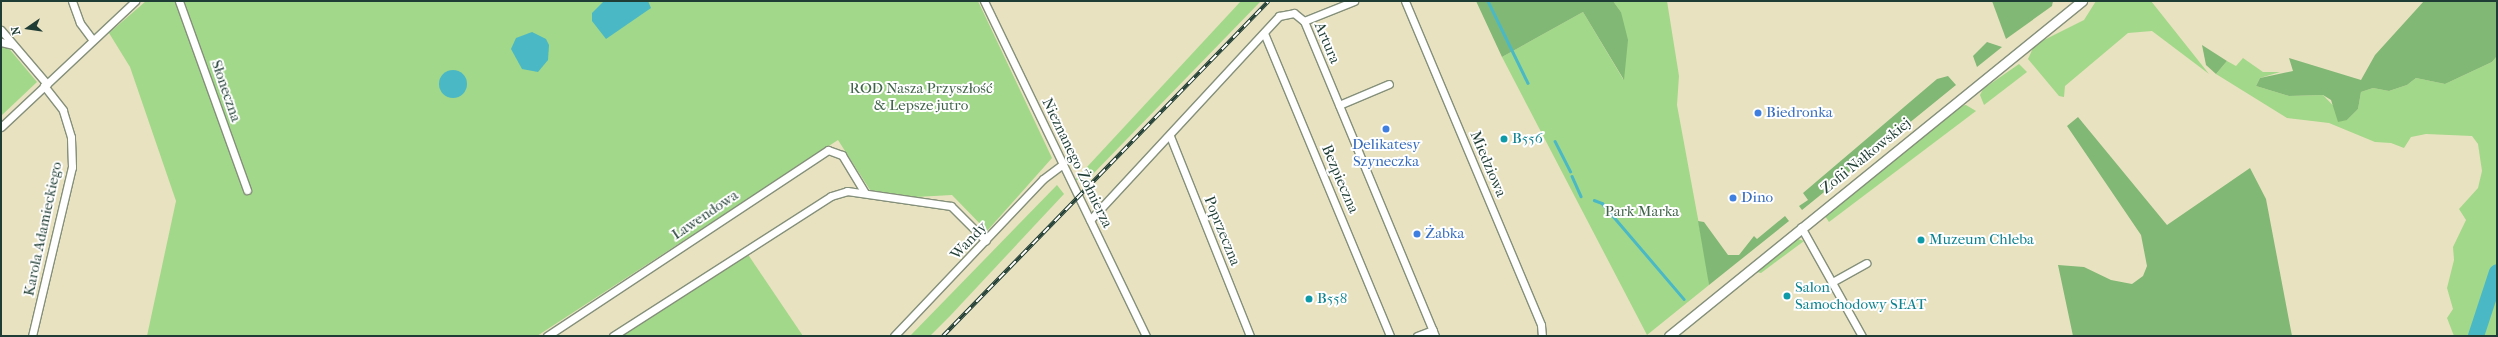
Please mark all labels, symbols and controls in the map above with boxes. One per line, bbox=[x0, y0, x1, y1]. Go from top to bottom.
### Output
north arrow bbox=[8, 8, 48, 48]
street label: Artura bbox=[1310, 20, 1344, 66]
text: N bbox=[9, 25, 23, 36]
street label: Słoneczna bbox=[207, 58, 245, 124]
park label: ROD Nasza Przyszłość & Lepsze jutro bbox=[849, 79, 993, 114]
street label: Nieznanego Żołnierza bbox=[1038, 95, 1116, 231]
place label: Biedronka bbox=[1766, 104, 1833, 122]
marker: Biedronka bbox=[1753, 108, 1763, 118]
street label: Zofii Nałkowskiej bbox=[1817, 114, 1915, 198]
marker: Delikatesy Szyneczka bbox=[1381, 124, 1391, 134]
street label: Miedziowa bbox=[1466, 128, 1510, 200]
place label: B556 bbox=[1512, 130, 1543, 148]
marker: B556 bbox=[1499, 134, 1509, 144]
place label: Delikatesy Szyneczka bbox=[1352, 135, 1420, 170]
street label: Bezpieczna bbox=[1318, 142, 1362, 216]
street label: Karola Adamieckiego bbox=[20, 160, 66, 298]
street label: Lawendowa bbox=[668, 186, 742, 244]
place label: Dino bbox=[1741, 189, 1773, 207]
street label: Poprzeczna bbox=[1200, 193, 1244, 269]
marker: Dino bbox=[1728, 193, 1738, 203]
park label: Park Marka bbox=[1605, 203, 1679, 221]
street label: Wandy bbox=[947, 218, 991, 264]
place label: Żabka bbox=[1425, 225, 1464, 243]
marker: Żabka bbox=[1412, 229, 1422, 239]
place label: Muzeum Chleba bbox=[1929, 231, 2034, 249]
marker: Muzeum Chleba bbox=[1916, 235, 1926, 245]
place label: Salon Samochodowy SEAT bbox=[1795, 278, 1926, 313]
place label: B558 bbox=[1317, 290, 1347, 308]
marker: Salon Samochodowy SEAT bbox=[1782, 291, 1792, 301]
marker: B558 bbox=[1304, 294, 1314, 304]

